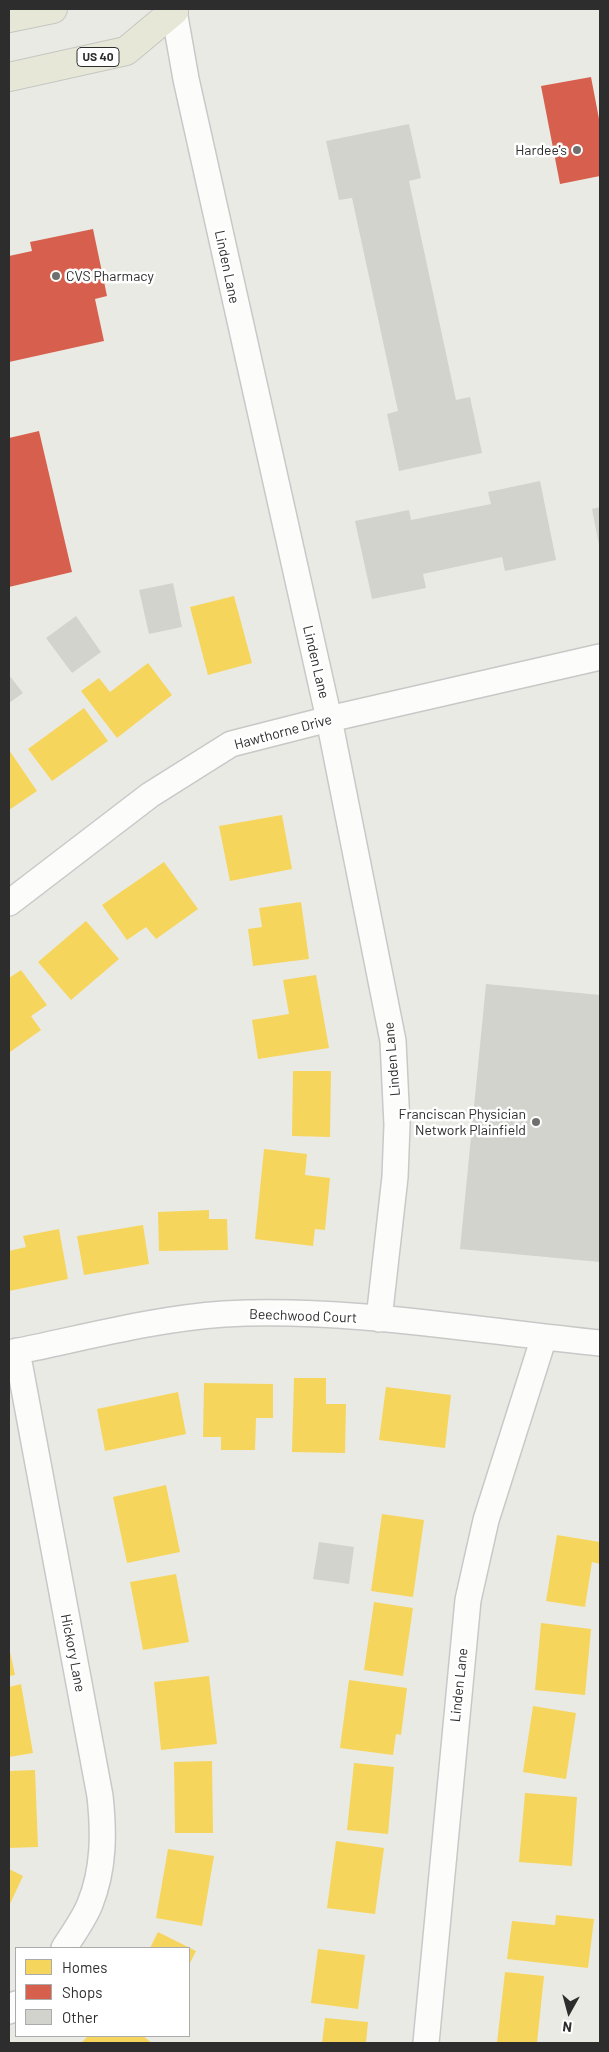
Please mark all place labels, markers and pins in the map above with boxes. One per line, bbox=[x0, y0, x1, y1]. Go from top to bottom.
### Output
place label: Hardee's bbox=[515, 142, 567, 158]
marker: Hardee's bbox=[571, 144, 583, 156]
place label: CVS Pharmacy bbox=[66, 268, 154, 284]
marker: CVS Pharmacy bbox=[50, 270, 62, 282]
place label: Franciscan Physician Network Plainfield bbox=[399, 1106, 526, 1138]
marker: Franciscan Physician Network Plainfield bbox=[530, 1116, 542, 1128]

